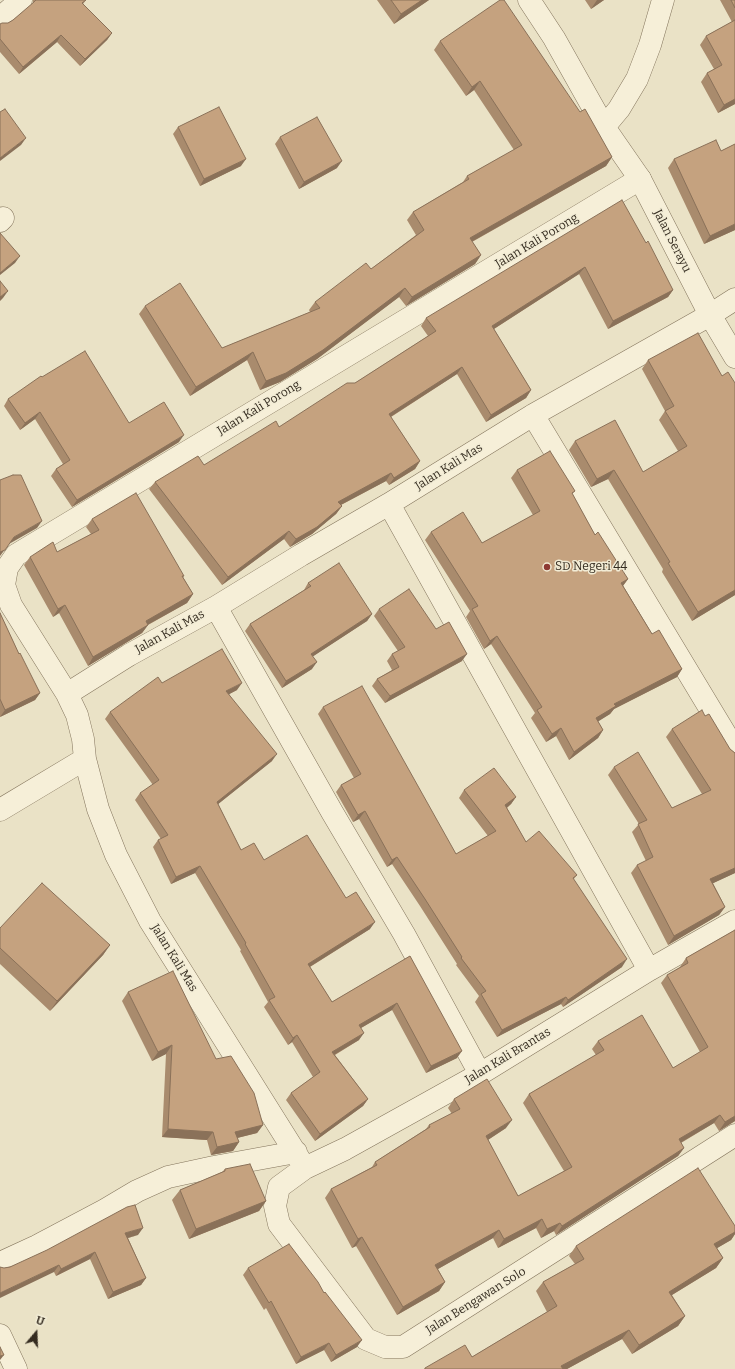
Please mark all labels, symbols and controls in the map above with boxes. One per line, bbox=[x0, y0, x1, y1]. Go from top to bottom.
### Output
street label: Jalan Serayu bbox=[650, 207, 694, 275]
street label: Jalan Kali Porong bbox=[493, 211, 581, 271]
street label: Jalan Kali Porong bbox=[215, 378, 303, 438]
street label: Jalan Kali Mas bbox=[413, 441, 485, 493]
place label: SD Negeri 44 bbox=[555, 560, 627, 574]
marker: SD Negeri 44 bbox=[542, 562, 552, 572]
street label: Jalan Kali Mas bbox=[133, 607, 207, 657]
street label: Jalan Kali Mas bbox=[148, 922, 200, 994]
street label: Jalan Kali Brantas bbox=[463, 1025, 553, 1087]
street label: Jalan Bengawan Solo bbox=[423, 1264, 529, 1338]
north arrow bbox=[16, 1313, 56, 1353]
text: U bbox=[34, 1314, 46, 1329]

